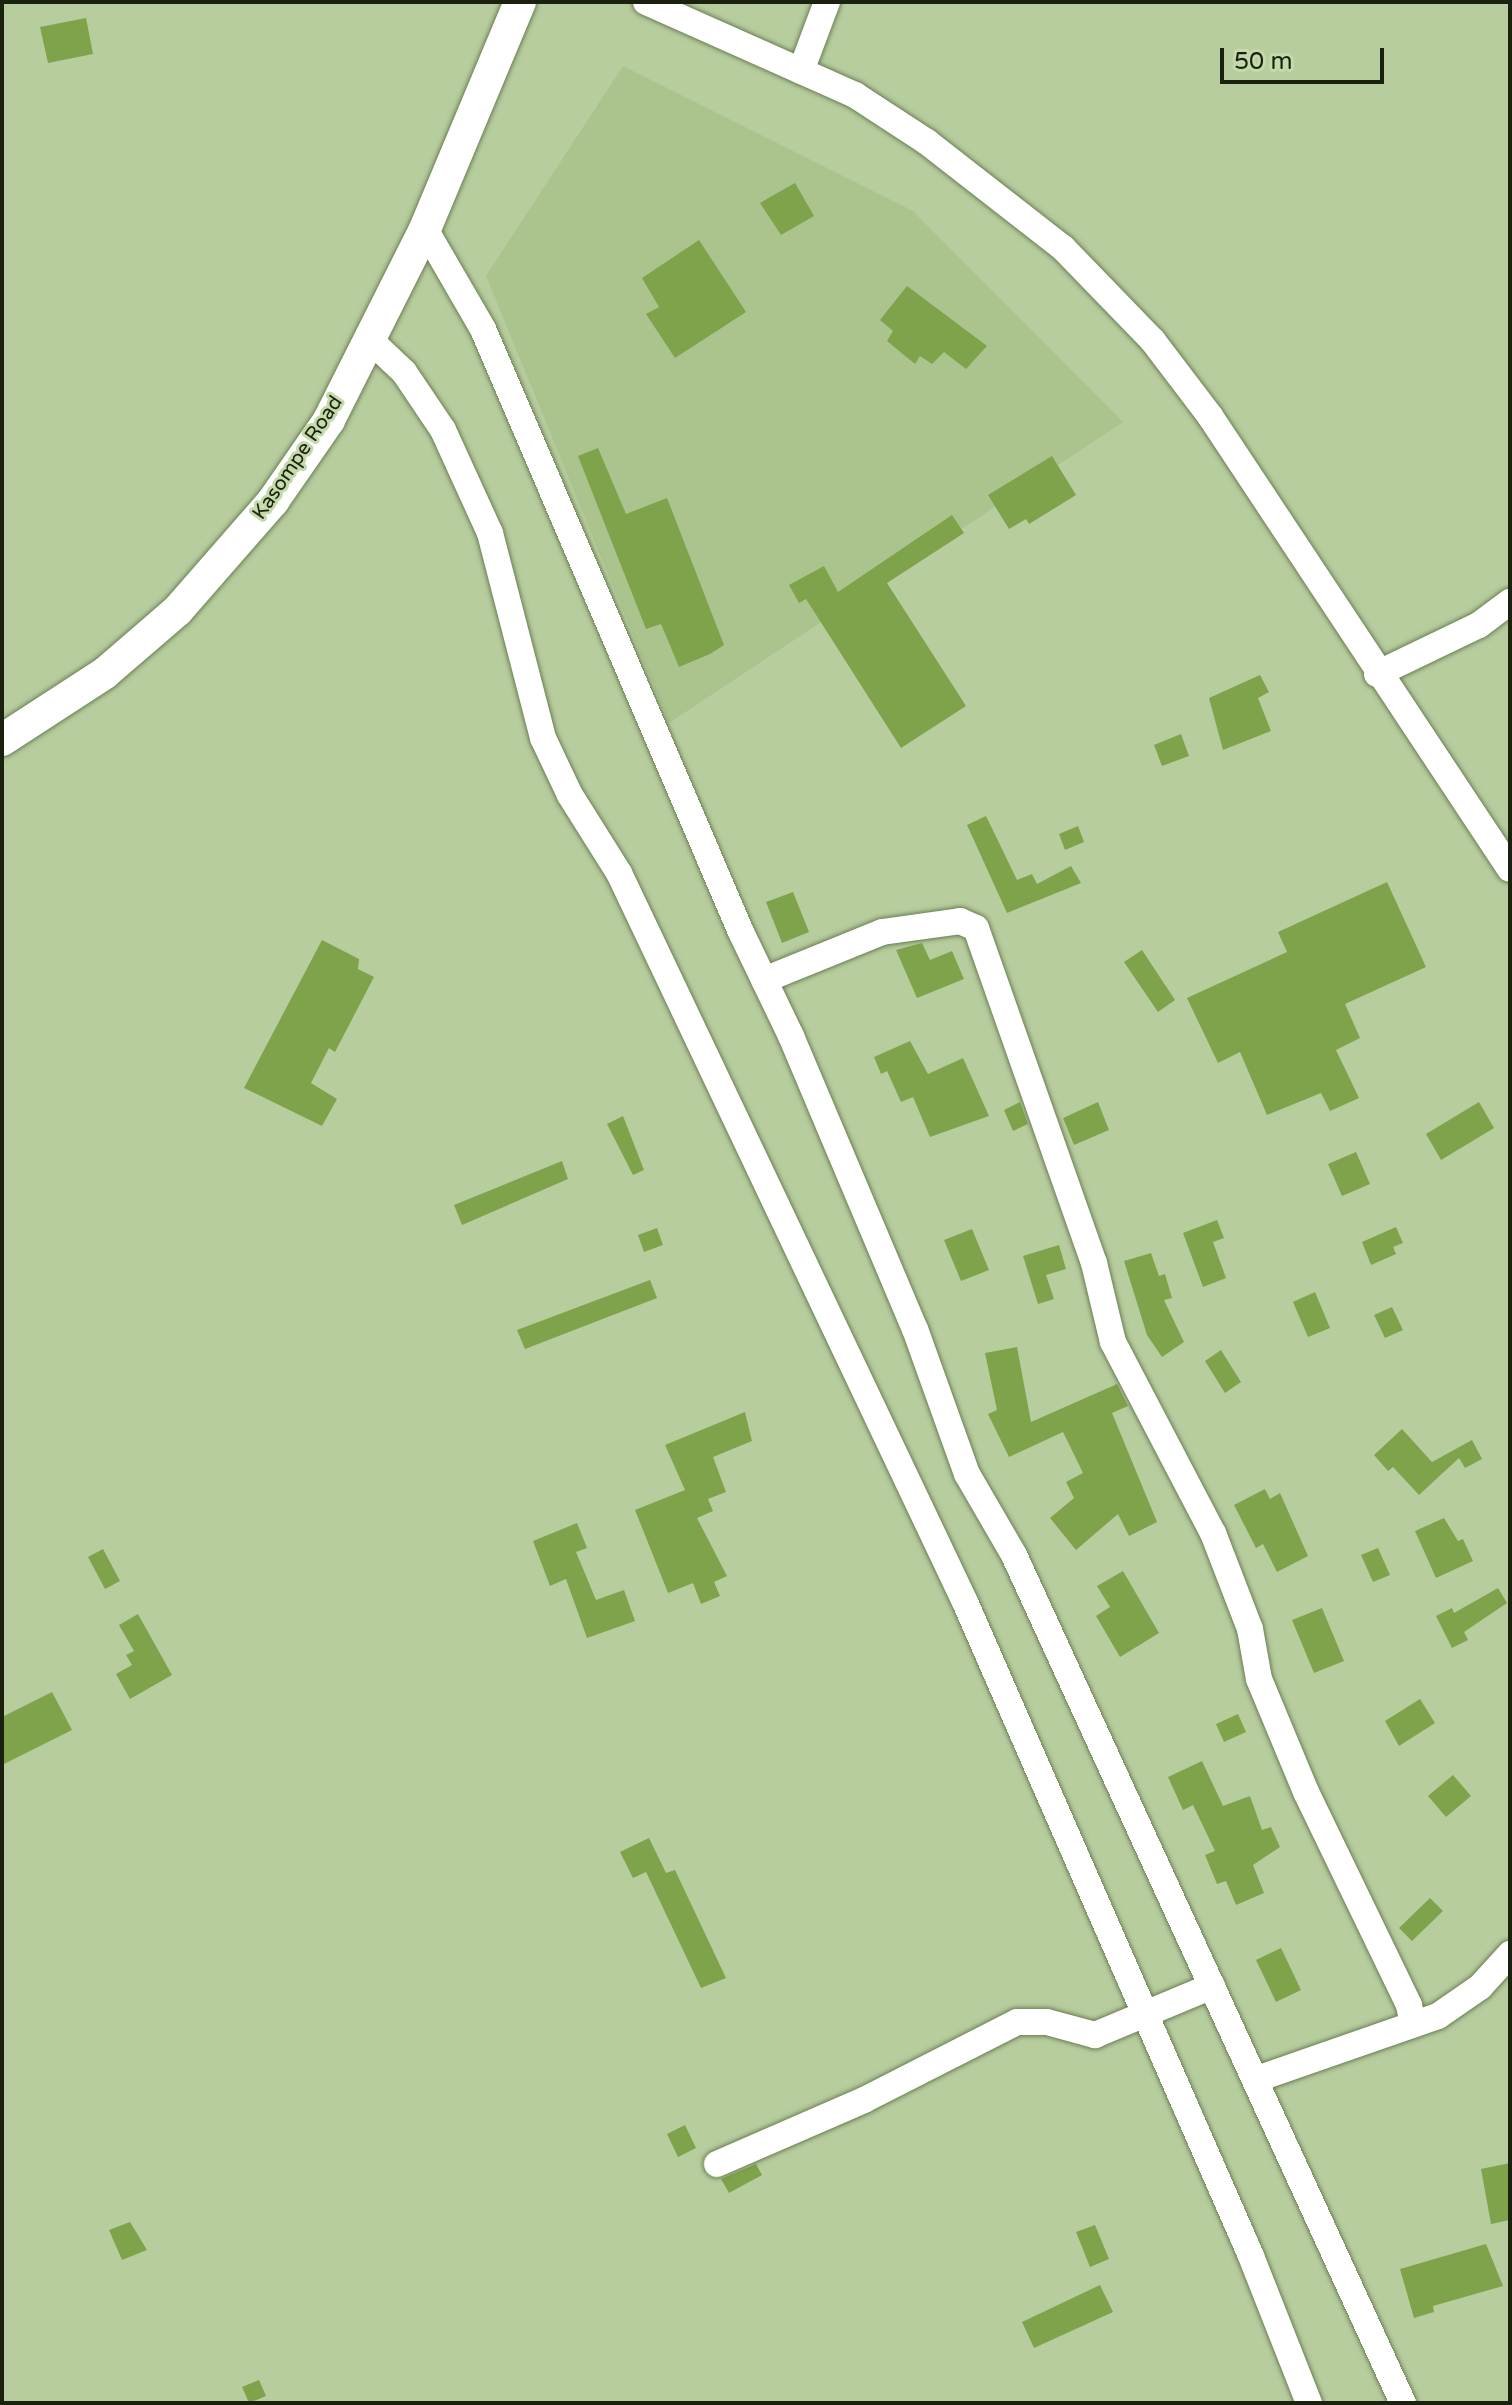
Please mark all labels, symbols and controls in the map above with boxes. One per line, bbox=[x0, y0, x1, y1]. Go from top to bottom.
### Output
scale bar bbox=[1224, 32, 1388, 82]
text: 50 m bbox=[1234, 47, 1292, 76]
street label: Kasompe Road bbox=[248, 392, 348, 524]

